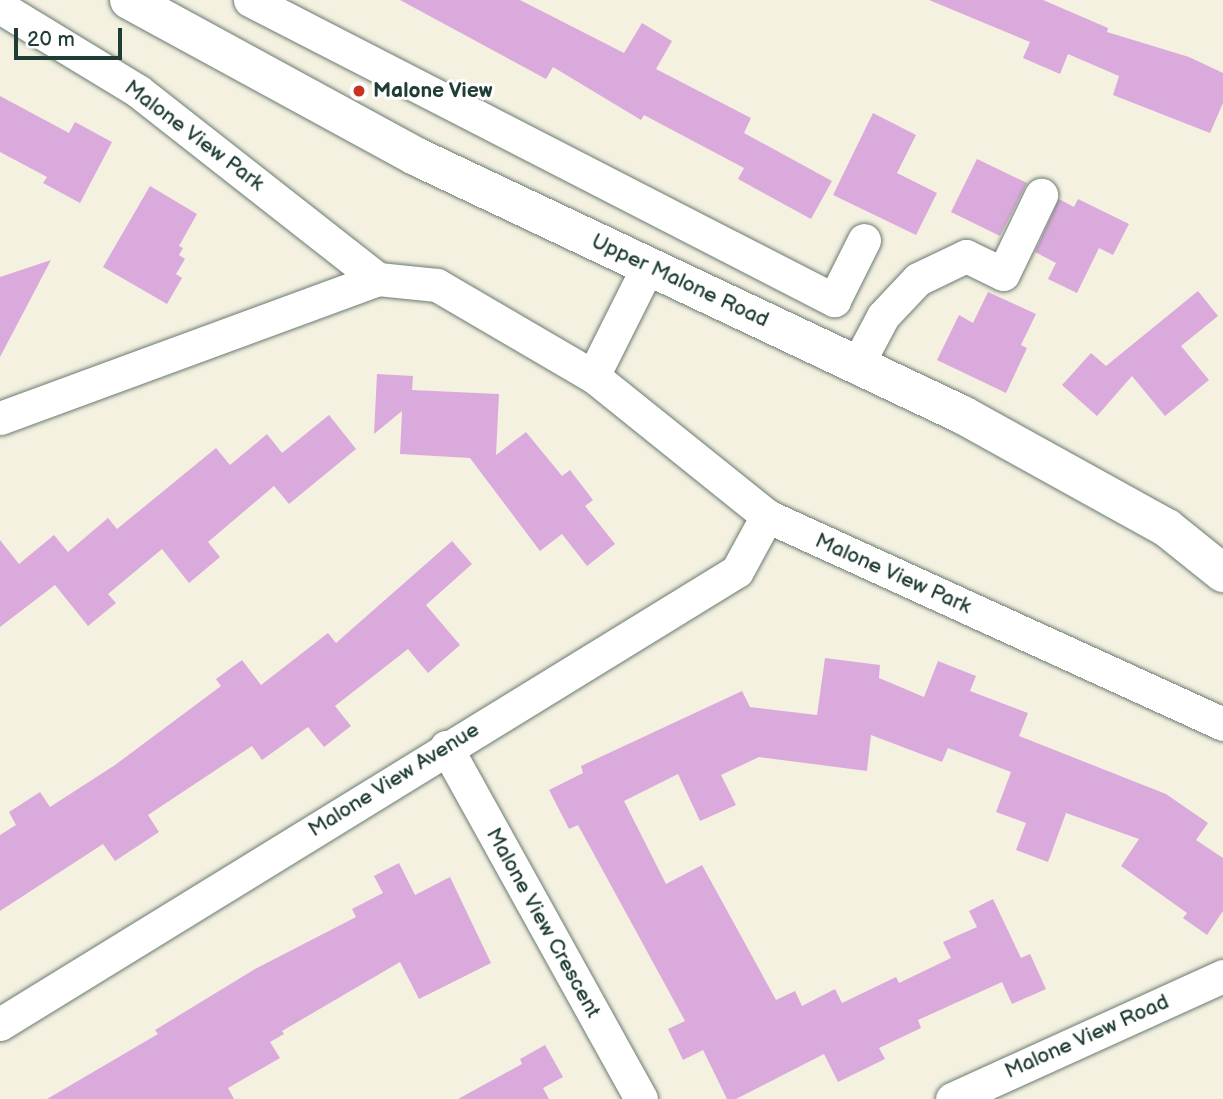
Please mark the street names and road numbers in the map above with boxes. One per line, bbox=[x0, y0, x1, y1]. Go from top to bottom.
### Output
street label: Malone View Park bbox=[119, 75, 269, 197]
street label: Upper Malone Road bbox=[587, 229, 773, 333]
street label: Malone View Park bbox=[811, 528, 975, 620]
street label: Malone View Avenue bbox=[304, 717, 484, 843]
street label: Malone View Crescent bbox=[480, 824, 606, 1022]
street label: Malone View Road bbox=[1001, 989, 1173, 1085]

